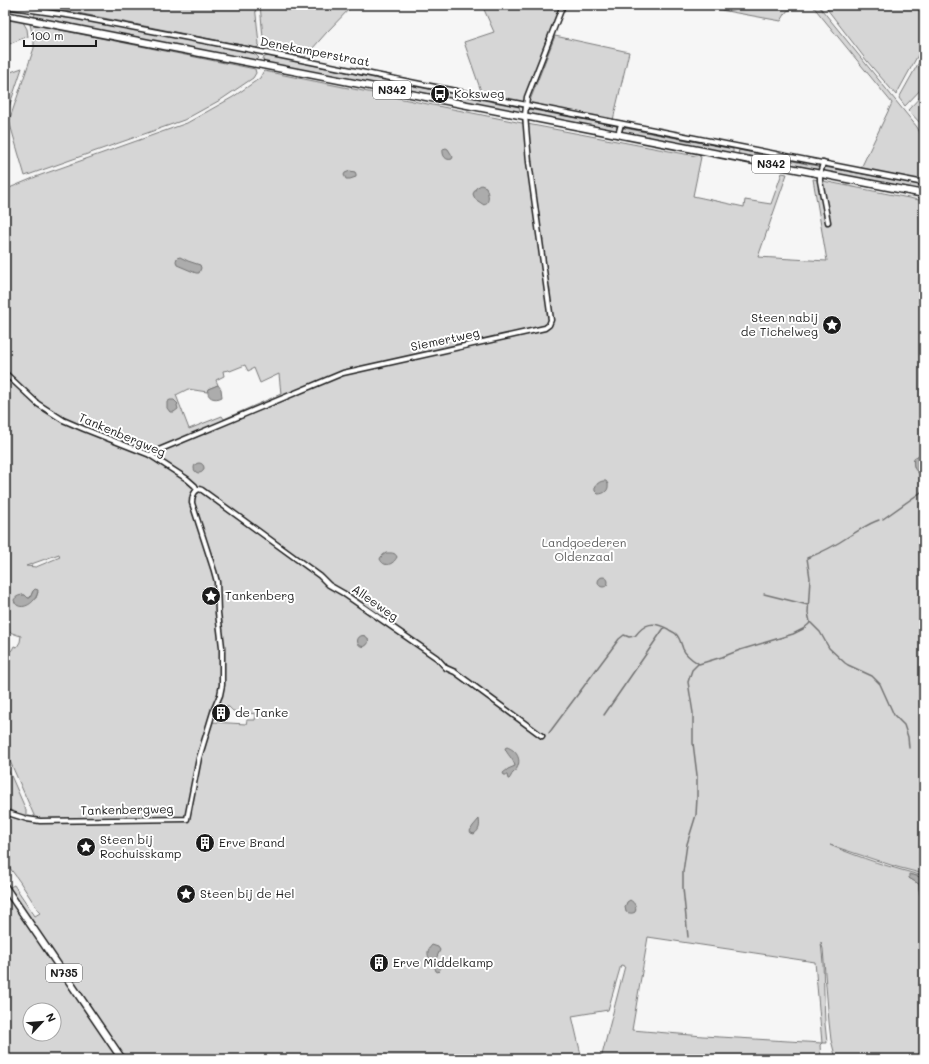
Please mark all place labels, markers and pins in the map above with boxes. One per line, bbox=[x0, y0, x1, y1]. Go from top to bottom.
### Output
bus stop icon: Koksweg bbox=[429, 83, 451, 105]
place label: Koksweg bbox=[454, 85, 504, 101]
place label: Steen nabij de Tichelweg bbox=[741, 309, 818, 339]
place icon: Steen nabij de Tichelweg bbox=[821, 314, 843, 336]
place icon: Tankenberg bbox=[200, 585, 222, 607]
place label: Tankenberg bbox=[225, 587, 294, 603]
building icon: de Tanke bbox=[210, 702, 232, 724]
place label: de Tanke bbox=[235, 704, 288, 720]
place label: Steen bij Rochuisskamp bbox=[100, 831, 181, 861]
building icon: Erve Brand bbox=[194, 832, 216, 854]
place label: Erve Brand bbox=[219, 834, 285, 850]
place icon: Steen bij Rochuisskamp bbox=[75, 836, 97, 858]
place icon: Steen bij de Hel bbox=[175, 883, 197, 905]
place label: Steen bij de Hel bbox=[200, 885, 294, 901]
building icon: Erve Middelkamp bbox=[368, 952, 390, 974]
place label: Erve Middelkamp bbox=[393, 954, 493, 970]

